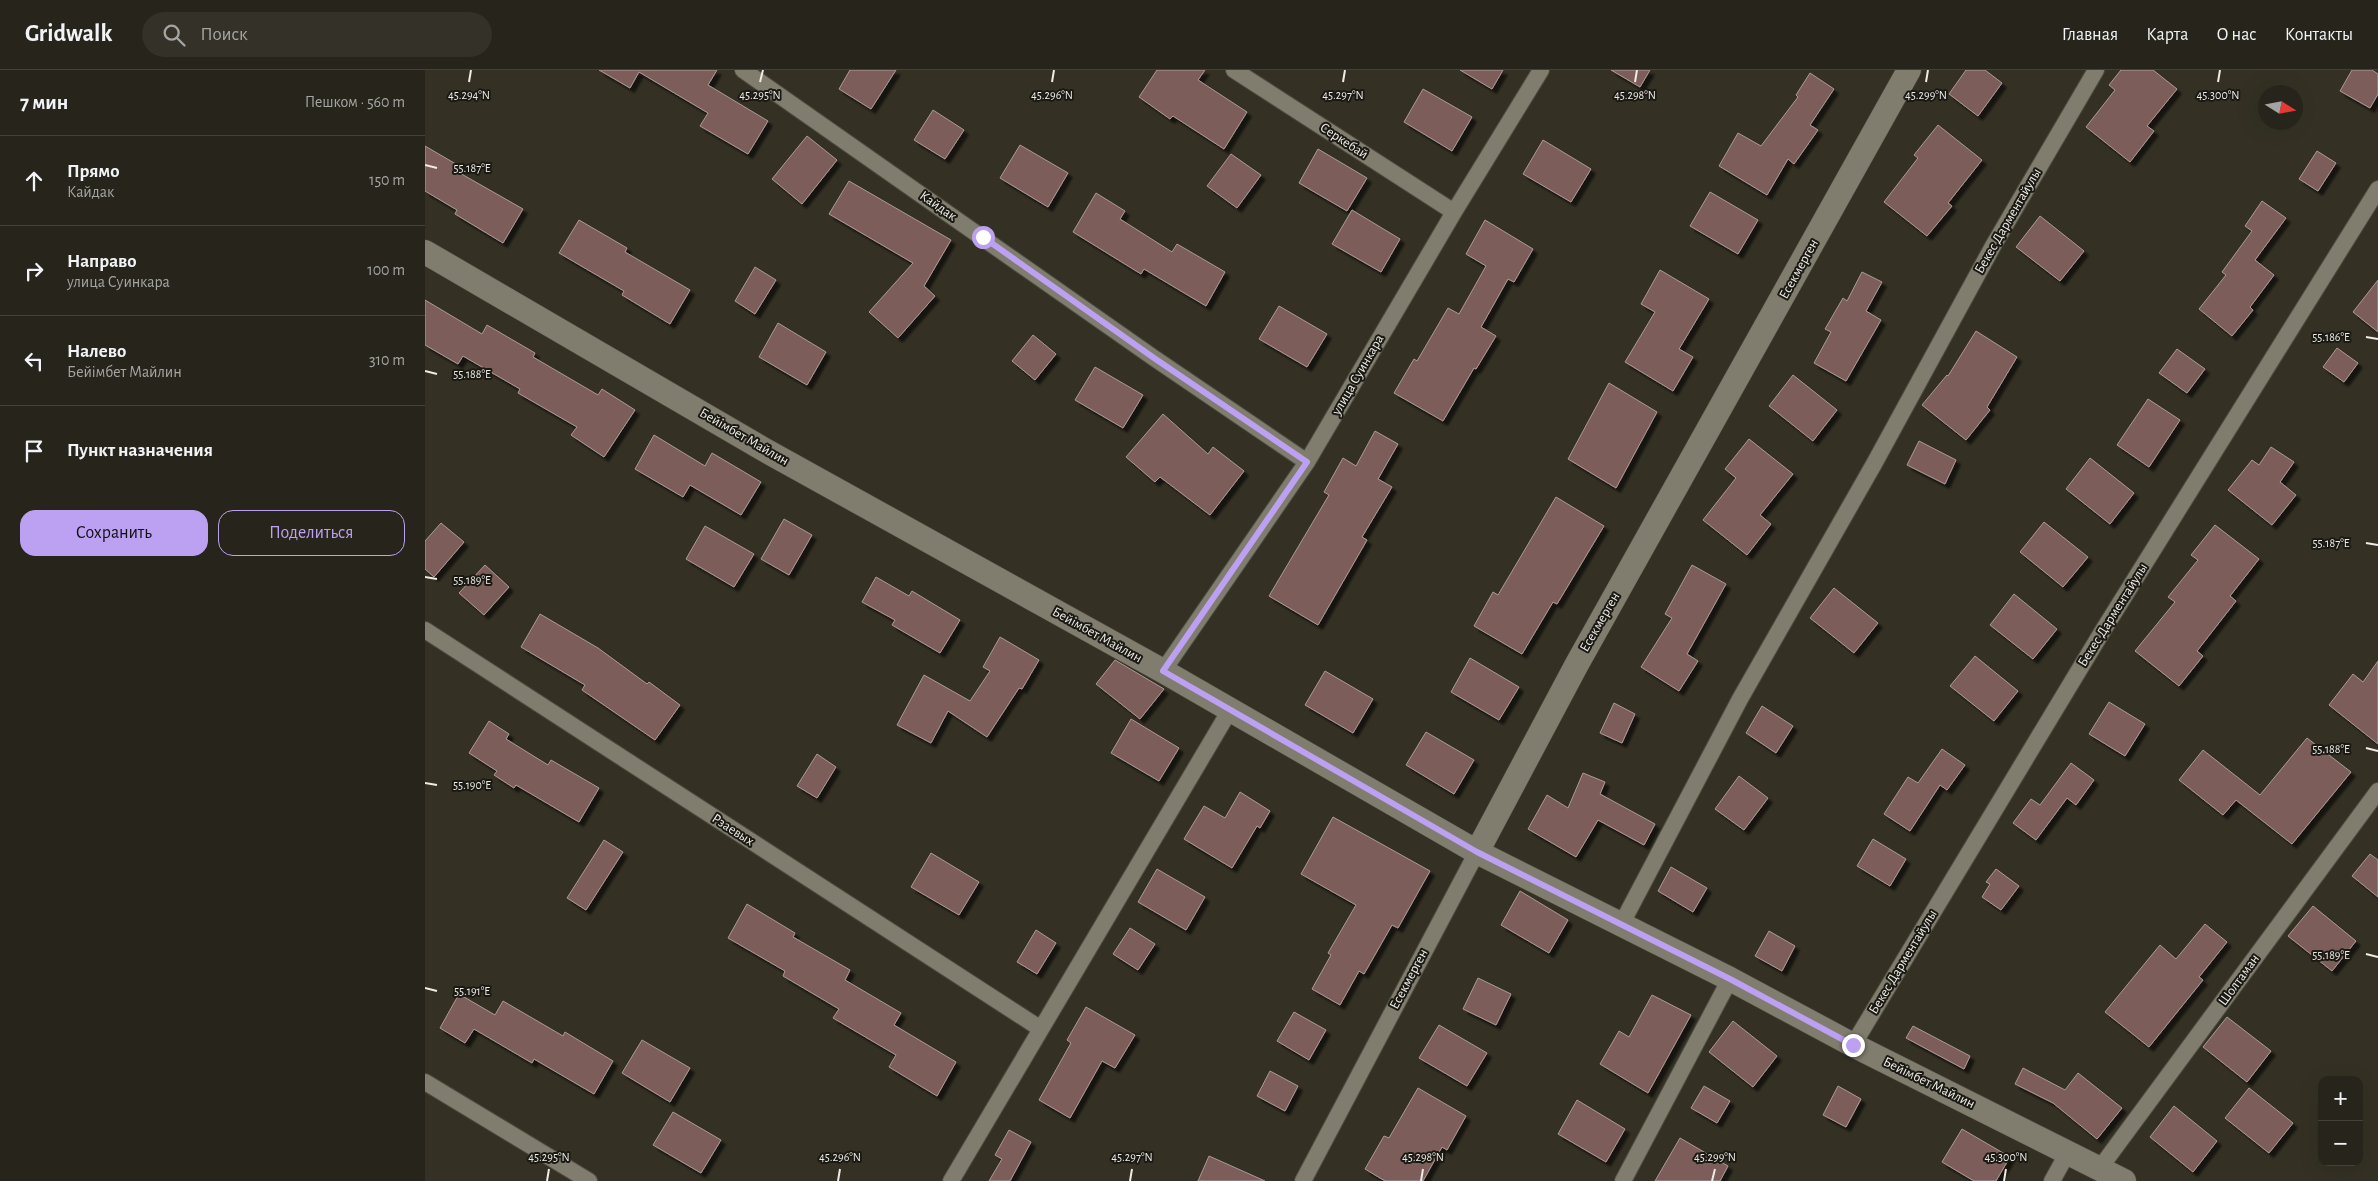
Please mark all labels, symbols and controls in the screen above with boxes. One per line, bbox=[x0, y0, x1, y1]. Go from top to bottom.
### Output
search box bbox=[142, 12, 492, 57]
icon: search bbox=[160, 21, 188, 49]
text: Gridwalk bbox=[25, 22, 112, 46]
text: Поиск bbox=[200, 25, 248, 44]
text: Главная bbox=[2062, 26, 2118, 44]
text: Карта bbox=[2146, 26, 2188, 44]
text: О нас bbox=[2216, 26, 2257, 44]
text: Контакты bbox=[2285, 26, 2353, 44]
north arrow bbox=[2258, 85, 2303, 130]
text: 45.294°N bbox=[448, 89, 490, 101]
text: 45.295°N bbox=[739, 89, 781, 101]
text: 45.296°N bbox=[1031, 89, 1073, 101]
text: 45.297°N bbox=[1322, 89, 1364, 101]
text: 45.298°N bbox=[1614, 89, 1656, 101]
text: 45.299°N bbox=[1905, 89, 1947, 101]
text: 45.300°N bbox=[2197, 89, 2239, 101]
text: 7 мин bbox=[20, 92, 68, 113]
text: Пешком · 560 m bbox=[305, 94, 405, 110]
street label: Серкебай bbox=[1317, 120, 1371, 162]
text: Прямо bbox=[67, 162, 120, 181]
text: 55.187°E bbox=[454, 162, 491, 174]
street label: Бекес Дарментайулы bbox=[1972, 166, 2044, 276]
icon: ahead bbox=[20, 167, 48, 195]
text: 150 m bbox=[369, 172, 405, 188]
text: Кайдак bbox=[67, 184, 114, 200]
street label: Кайдак bbox=[917, 188, 959, 224]
route start bbox=[972, 226, 995, 249]
street label: Eсекмерген bbox=[1777, 237, 1821, 301]
text: Направо bbox=[67, 252, 137, 271]
icon: right bbox=[20, 257, 48, 285]
text: 100 m bbox=[367, 262, 405, 278]
text: улица Суинкара bbox=[67, 274, 170, 290]
text: 55.186°E bbox=[2312, 331, 2350, 343]
street label: улица Суинкара bbox=[1329, 332, 1387, 418]
text: Налево bbox=[67, 342, 126, 361]
icon: left bbox=[20, 347, 48, 375]
text: 310 m bbox=[369, 352, 405, 368]
text: Бейімбет Майлин bbox=[67, 364, 182, 380]
text: 55.188°E bbox=[453, 368, 491, 380]
street label: Бейімбет Майлин bbox=[697, 406, 791, 468]
icon: arrive bbox=[20, 437, 48, 465]
text: Пункт назначения bbox=[67, 441, 213, 460]
button: Сохранить bbox=[20, 510, 208, 556]
button: Поделиться bbox=[218, 510, 405, 556]
text: 55.187°E bbox=[2313, 537, 2350, 549]
street label: Бекес Дарментайулы bbox=[2076, 561, 2150, 669]
text: 55.189°E bbox=[453, 574, 491, 586]
street label: Eсекмерген bbox=[1578, 590, 1622, 654]
street label: Бейімбет Майлин bbox=[1050, 605, 1144, 665]
text: 55.188°E bbox=[2312, 743, 2350, 755]
text: 55.190°E bbox=[453, 779, 491, 791]
street label: Рзаевых bbox=[709, 811, 757, 849]
street label: Бекес Дарментайулы bbox=[1866, 907, 1940, 1017]
street label: Eсекмерген bbox=[1387, 947, 1431, 1011]
text: 55.189°E bbox=[2312, 949, 2350, 961]
street label: Шолтаман bbox=[2216, 952, 2262, 1008]
text: 55.191°E bbox=[454, 985, 490, 997]
route end bbox=[1842, 1034, 1865, 1057]
street label: Бейімбет Майлин bbox=[1881, 1055, 1977, 1111]
map controls bbox=[2318, 1076, 2363, 1166]
button: + bbox=[2318, 1076, 2363, 1121]
button: − bbox=[2318, 1121, 2363, 1166]
text: 45.295°N bbox=[528, 1151, 570, 1163]
text: 45.296°N bbox=[819, 1151, 861, 1163]
text: 45.297°N bbox=[1111, 1151, 1153, 1163]
text: 45.298°N bbox=[1402, 1151, 1444, 1163]
text: 45.299°N bbox=[1694, 1151, 1736, 1163]
text: 45.300°N bbox=[1985, 1151, 2027, 1163]

